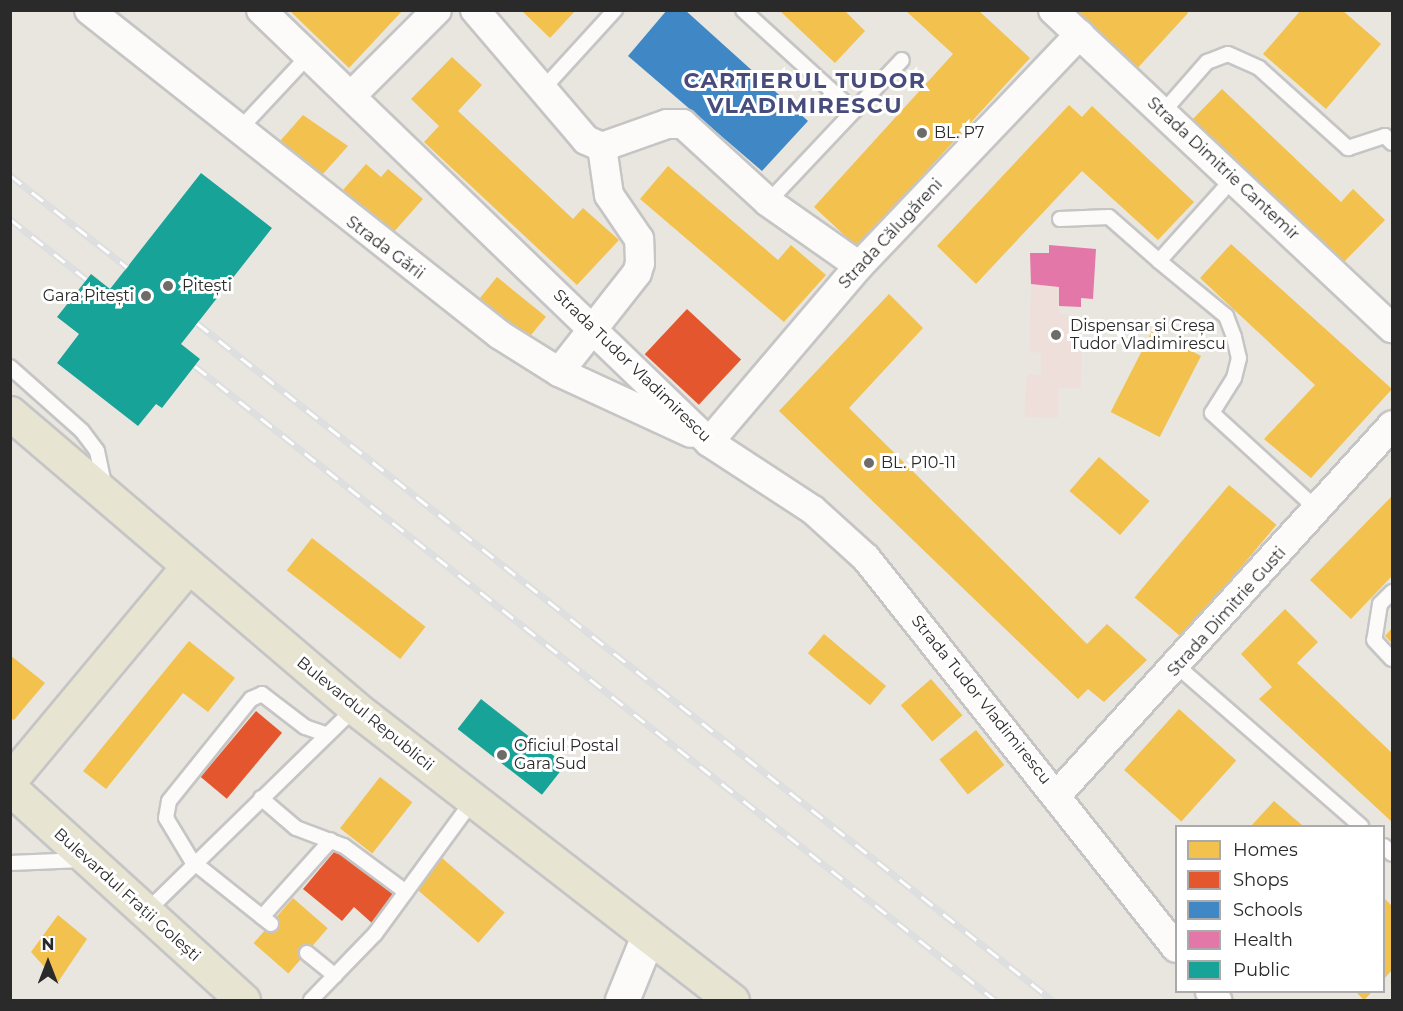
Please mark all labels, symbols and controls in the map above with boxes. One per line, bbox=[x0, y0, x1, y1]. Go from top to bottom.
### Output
district label: CARTIERUL TUDOR VLADIMIRESCU bbox=[683, 67, 927, 118]
street label: Strada Dimitrie Cantemir bbox=[1143, 94, 1303, 244]
place label: BL. P7 bbox=[934, 123, 984, 143]
marker: BL. P7 bbox=[915, 126, 929, 140]
street label: Strada Călugăreni bbox=[835, 175, 947, 293]
street label: Strada Gării bbox=[342, 212, 428, 284]
place label: Pitești bbox=[182, 276, 232, 296]
marker: Pitești bbox=[159, 277, 177, 295]
place label: Gara Pitești bbox=[43, 286, 134, 306]
street label: Strada Tudor Vladimirescu bbox=[549, 286, 715, 446]
marker: Gara Pitești bbox=[139, 289, 153, 303]
place label: Dispensar și Creșa Tudor Vladimirescu bbox=[1070, 316, 1226, 354]
marker: Dispensar și Creșa Tudor Vladimirescu bbox=[1047, 326, 1065, 344]
place label: BL. P10-11 bbox=[881, 453, 956, 473]
marker: BL. P10-11 bbox=[862, 456, 876, 470]
street label: Strada Dimitrie Gusti bbox=[1164, 543, 1290, 681]
street label: Strada Tudor Vladimirescu bbox=[907, 612, 1055, 788]
street label: Bulevardul Republicii bbox=[293, 653, 437, 775]
place label: Oficiul Postal Gara Sud bbox=[514, 736, 619, 774]
marker: Oficiul Postal Gara Sud bbox=[495, 748, 509, 762]
street label: Bulevardul Frații Golești bbox=[50, 824, 204, 966]
legend bbox=[1175, 825, 1385, 993]
text: Homes bbox=[1233, 839, 1298, 861]
text: Shops bbox=[1233, 869, 1289, 891]
text: Schools bbox=[1233, 899, 1302, 921]
text: Health bbox=[1233, 929, 1293, 951]
north arrow bbox=[18, 933, 78, 993]
text: N bbox=[42, 935, 54, 954]
text: Public bbox=[1233, 959, 1290, 981]

